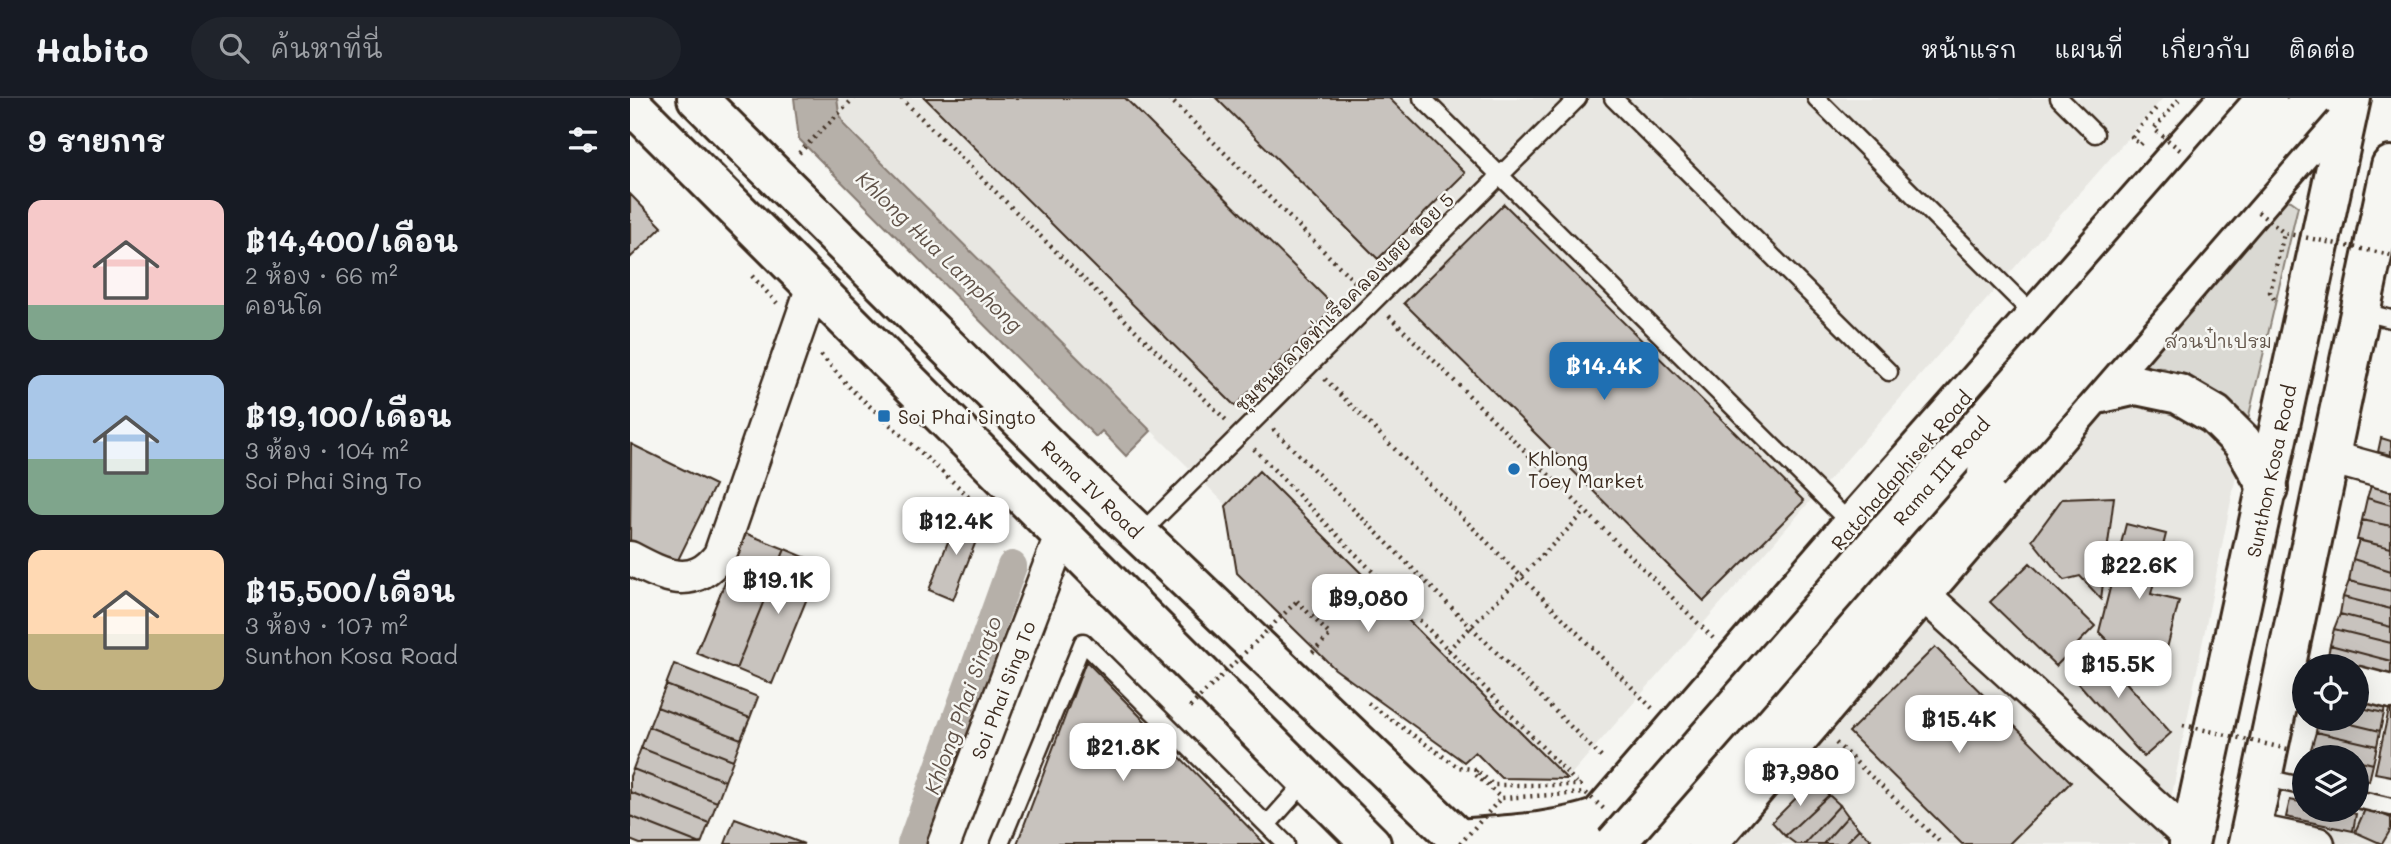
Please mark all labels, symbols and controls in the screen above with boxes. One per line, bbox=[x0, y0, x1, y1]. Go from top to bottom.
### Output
search box bbox=[191, 17, 681, 80]
text: Habito bbox=[35, 27, 149, 70]
icon: search bbox=[215, 29, 253, 67]
text: ค้นหาที่นี่ bbox=[271, 31, 383, 65]
text: หน้าแรก bbox=[1921, 33, 2017, 64]
text: แผนที่ bbox=[2055, 33, 2123, 64]
text: เกี่ยวกับ bbox=[2161, 33, 2251, 64]
text: ติดต่อ bbox=[2289, 33, 2356, 64]
text: 9 รายการ bbox=[28, 120, 165, 160]
icon: filters bbox=[564, 121, 602, 159]
water label: Khlong Hua Lamphong bbox=[851, 165, 1029, 337]
street label: ชุมชนตลาดท่าเรือคลองเตย ซอย 5 bbox=[1229, 187, 1460, 418]
text: ฿14,400/เดือน bbox=[245, 220, 458, 260]
icon: home bbox=[84, 228, 168, 312]
text: 2 ห้อง · 66 m² bbox=[245, 260, 398, 290]
text: คอนโด bbox=[245, 290, 323, 320]
park label: สวนป๋าเปรม bbox=[2164, 327, 2272, 353]
pin: ฿14.4K bbox=[1547, 342, 1661, 402]
text: ฿14.4K bbox=[1565, 350, 1643, 380]
street label: Sunthon Kosa Road bbox=[2240, 382, 2302, 560]
street label: Ratchadaphisek Road bbox=[1825, 385, 1977, 555]
text: ฿19,100/เดือน bbox=[245, 395, 451, 435]
icon: home bbox=[84, 403, 168, 487]
place label: Soi Phai Singto bbox=[898, 404, 1036, 429]
marker: Soi Phai Singto bbox=[876, 408, 892, 424]
street label: Rama III Road bbox=[1887, 412, 1995, 530]
street label: Rama IV Road bbox=[1036, 434, 1148, 544]
text: 3 ห้อง · 104 m² bbox=[245, 435, 408, 465]
place label: Khlong Toey Market bbox=[1528, 446, 1644, 493]
marker: Khlong Toey Market bbox=[1506, 461, 1522, 477]
text: Soi Phai Sing To bbox=[245, 465, 422, 495]
pin: ฿12.4K bbox=[899, 498, 1013, 557]
text: ฿12.4K bbox=[918, 505, 994, 535]
pin: ฿22.6K bbox=[2082, 542, 2196, 601]
text: ฿22.6K bbox=[2100, 549, 2178, 579]
pin: ฿19.1K bbox=[721, 556, 835, 616]
text: ฿19.1K bbox=[742, 564, 814, 594]
text: ฿15,500/เดือน bbox=[245, 570, 455, 610]
pin: ฿9,080 bbox=[1311, 574, 1425, 634]
icon: home bbox=[84, 578, 168, 662]
text: ฿9,080 bbox=[1328, 582, 1408, 612]
text: 3 ห้อง · 107 m² bbox=[245, 610, 408, 640]
water label: Khlong Phai Singto bbox=[917, 612, 1007, 798]
street label: Soi Phai Sing To bbox=[965, 617, 1041, 763]
text: Sunthon Kosa Road bbox=[245, 640, 458, 670]
pin: ฿15.5K bbox=[2061, 640, 2175, 700]
text: ฿15.5K bbox=[2081, 648, 2155, 678]
map controls bbox=[2292, 654, 2369, 822]
button: locate bbox=[2292, 654, 2369, 731]
pin: ฿15.4K bbox=[1902, 696, 2016, 755]
text: ฿15.4K bbox=[1921, 703, 1997, 733]
pin: ฿21.8K bbox=[1066, 724, 1180, 783]
text: ฿21.8K bbox=[1085, 731, 1161, 761]
button: layers bbox=[2292, 745, 2369, 822]
pin: ฿7,980 bbox=[1743, 748, 1857, 808]
text: ฿7,980 bbox=[1761, 756, 1839, 786]

